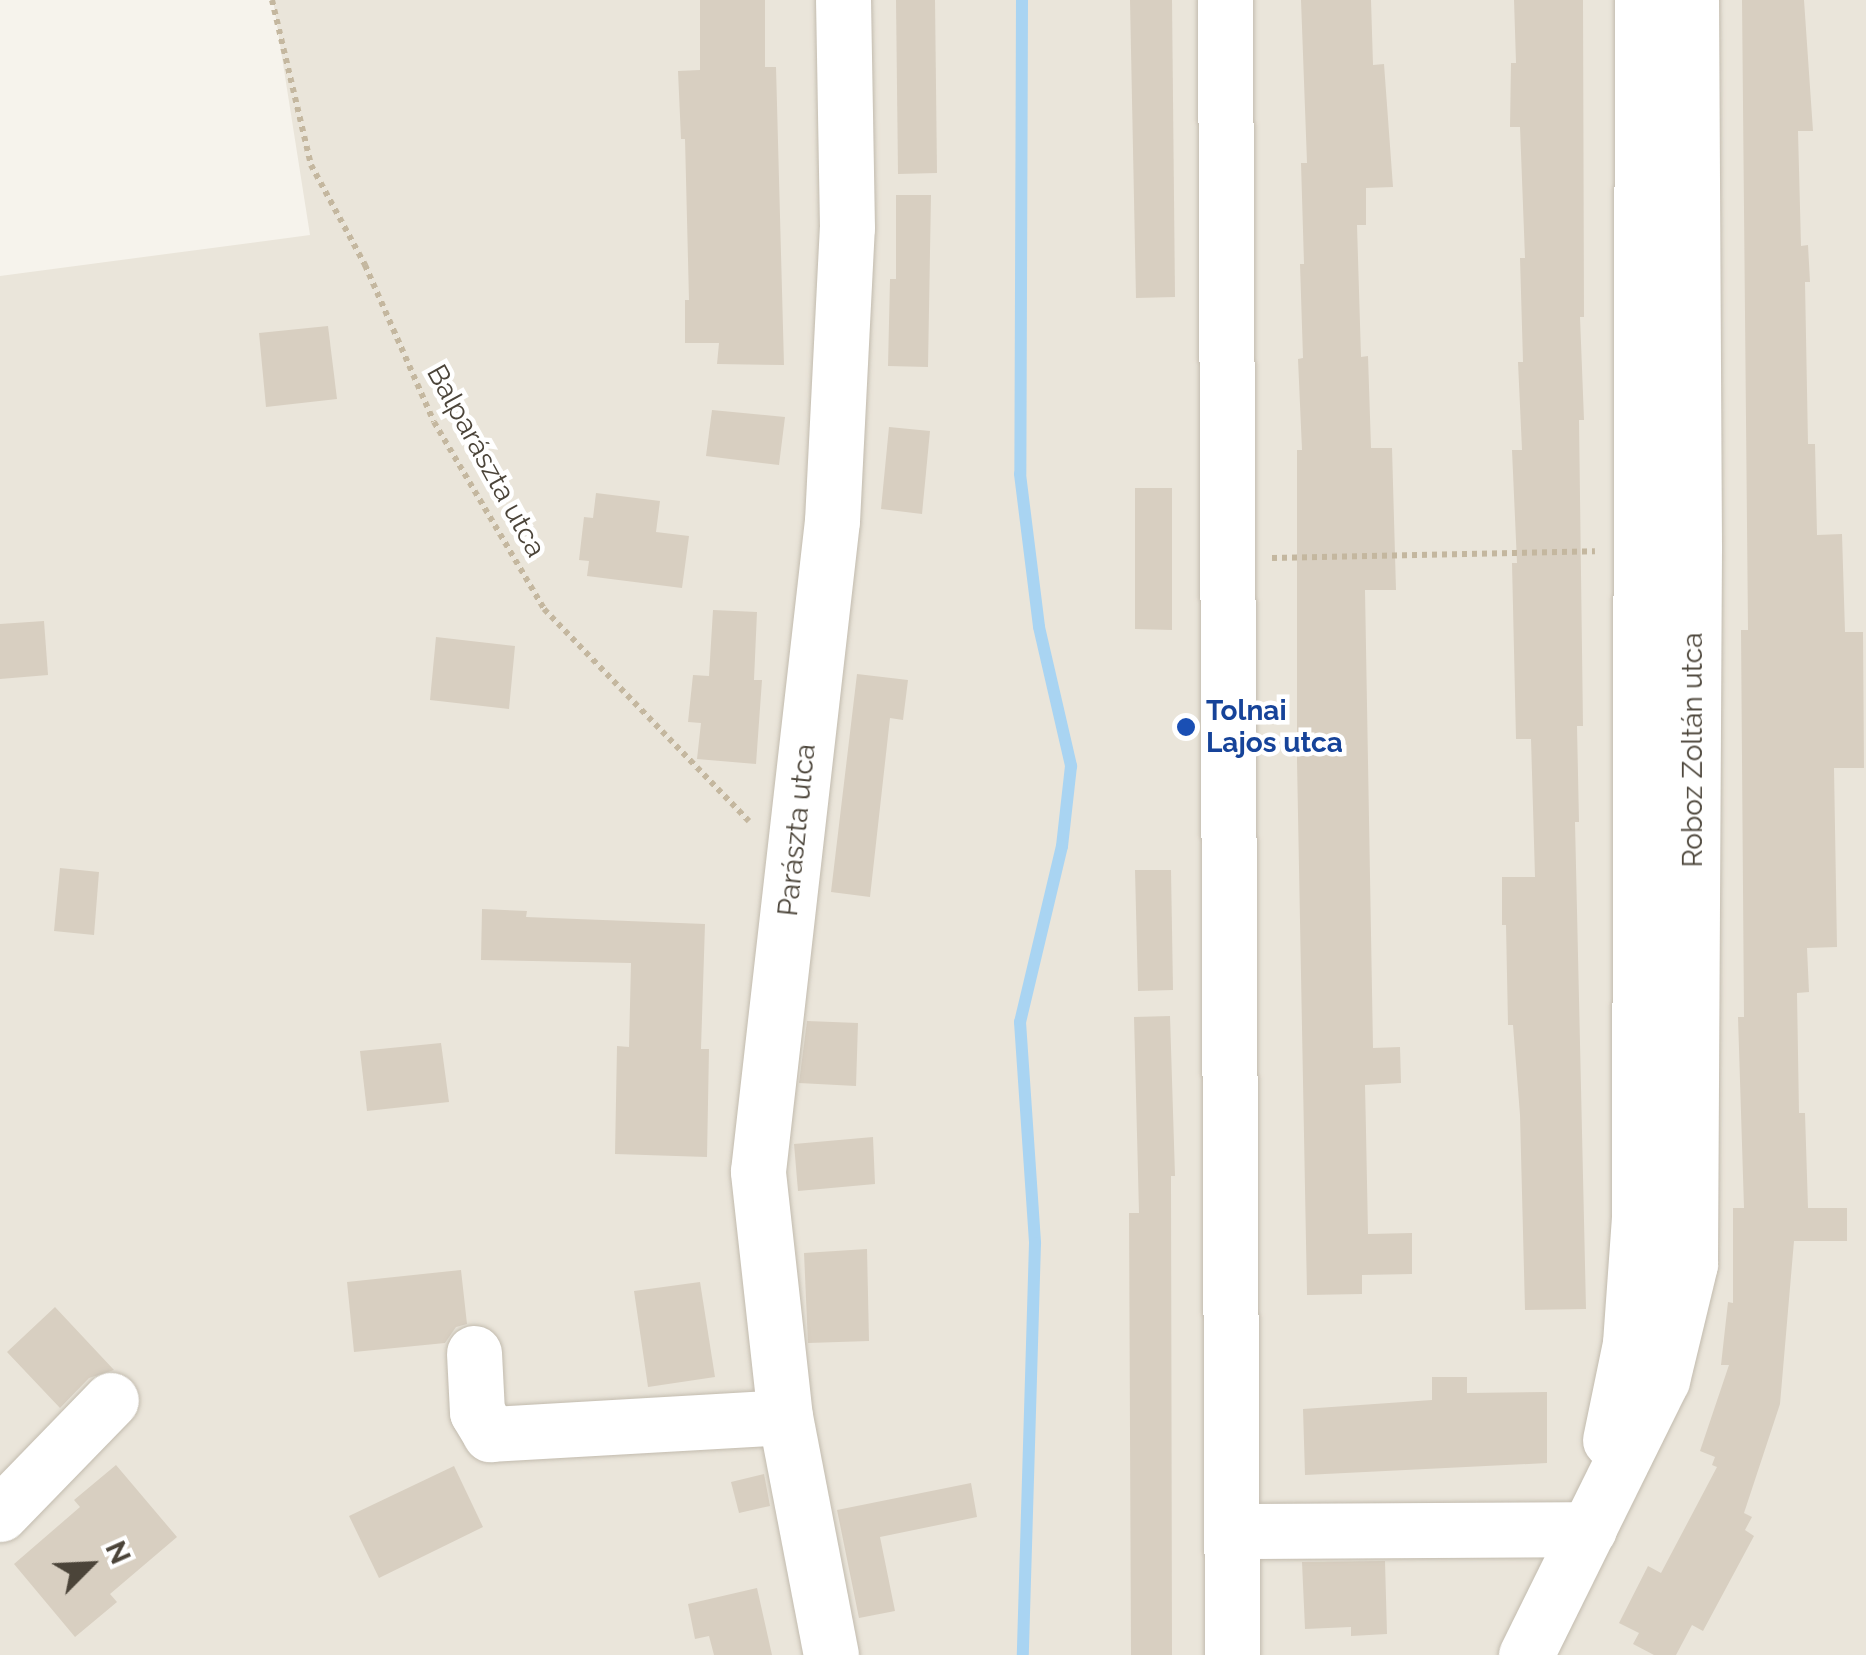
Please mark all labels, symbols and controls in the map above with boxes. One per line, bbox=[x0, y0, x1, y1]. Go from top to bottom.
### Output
street label: Balparászta utca bbox=[419, 359, 553, 563]
street label: Roboz Zoltán utca bbox=[1676, 633, 1710, 867]
place label: Tolnai Lajos utca bbox=[1206, 694, 1343, 760]
marker: Tolnai Lajos utca bbox=[1175, 716, 1197, 738]
street label: Parászta utca bbox=[771, 742, 823, 918]
north arrow bbox=[40, 1515, 140, 1615]
text: N bbox=[98, 1536, 137, 1569]

